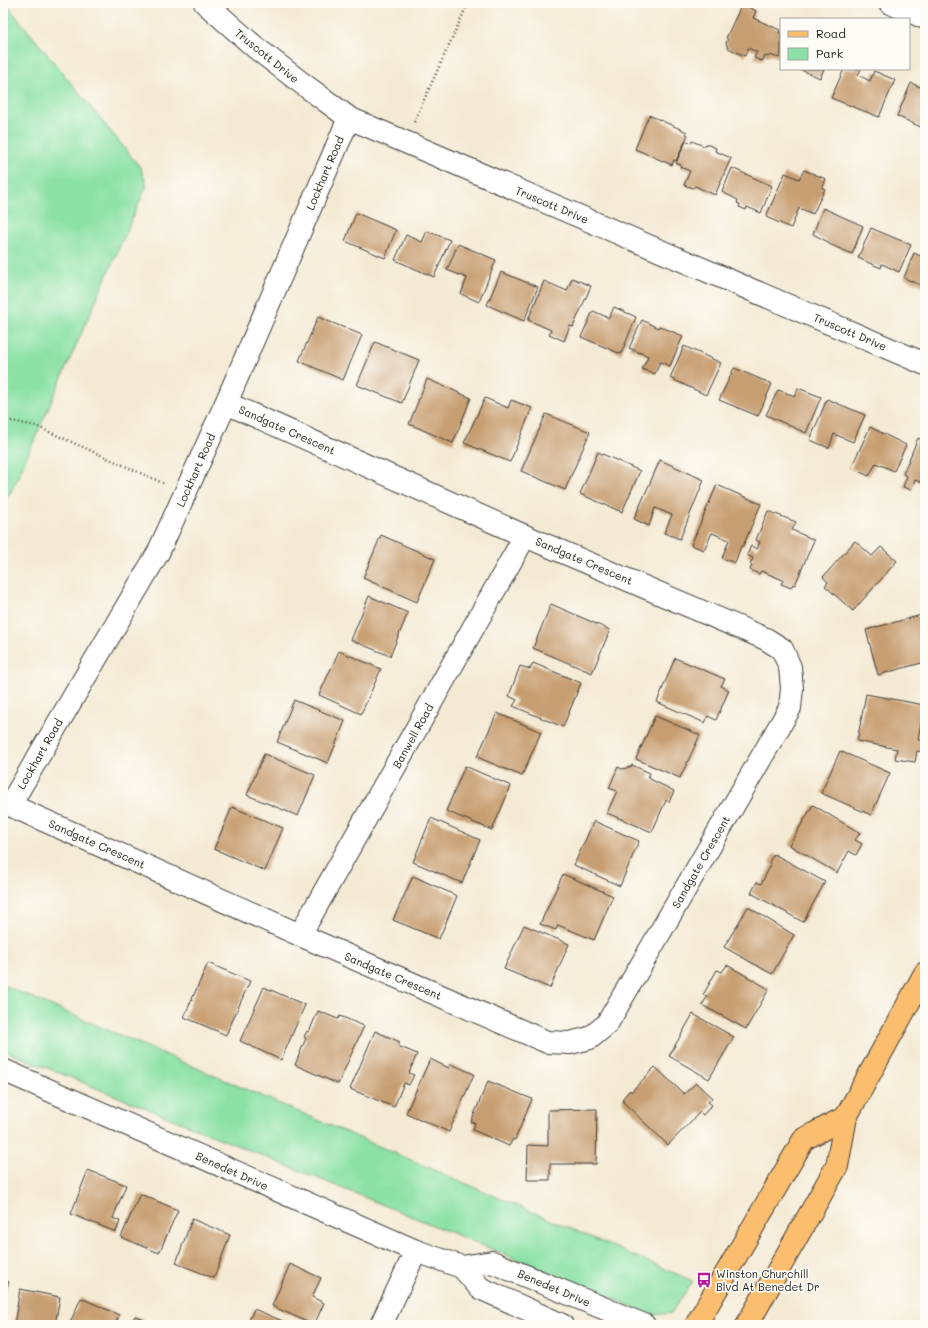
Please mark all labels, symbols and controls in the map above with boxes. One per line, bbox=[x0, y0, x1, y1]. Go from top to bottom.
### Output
legend bbox=[780, 18, 910, 70]
street label: Truscott Drive bbox=[232, 25, 303, 86]
text: Road bbox=[816, 25, 846, 41]
text: Park bbox=[816, 45, 843, 61]
street label: Lockhart Road bbox=[302, 134, 347, 212]
street label: Truscott Drive bbox=[513, 182, 591, 227]
street label: Truscott Drive bbox=[811, 309, 889, 354]
street label: Sandgate Crescent bbox=[237, 401, 338, 458]
street label: Lockhart Road bbox=[173, 431, 218, 509]
street label: Sandgate Crescent bbox=[533, 533, 635, 588]
street label: Banwell Road bbox=[389, 701, 436, 771]
street label: Lockhart Road bbox=[13, 716, 66, 792]
street label: Sandgate Crescent bbox=[668, 813, 733, 911]
street label: Sandgate Crescent bbox=[47, 815, 148, 872]
street label: Sandgate Crescent bbox=[342, 948, 444, 1003]
street label: Benedet Drive bbox=[194, 1148, 271, 1193]
street label: Benedet Drive bbox=[515, 1265, 593, 1310]
place label: Winston Churchill Blvd At Benedet Dr bbox=[716, 1266, 820, 1294]
bus stop icon: Winston Churchill Blvd At Benedet Dr bbox=[695, 1271, 713, 1289]

